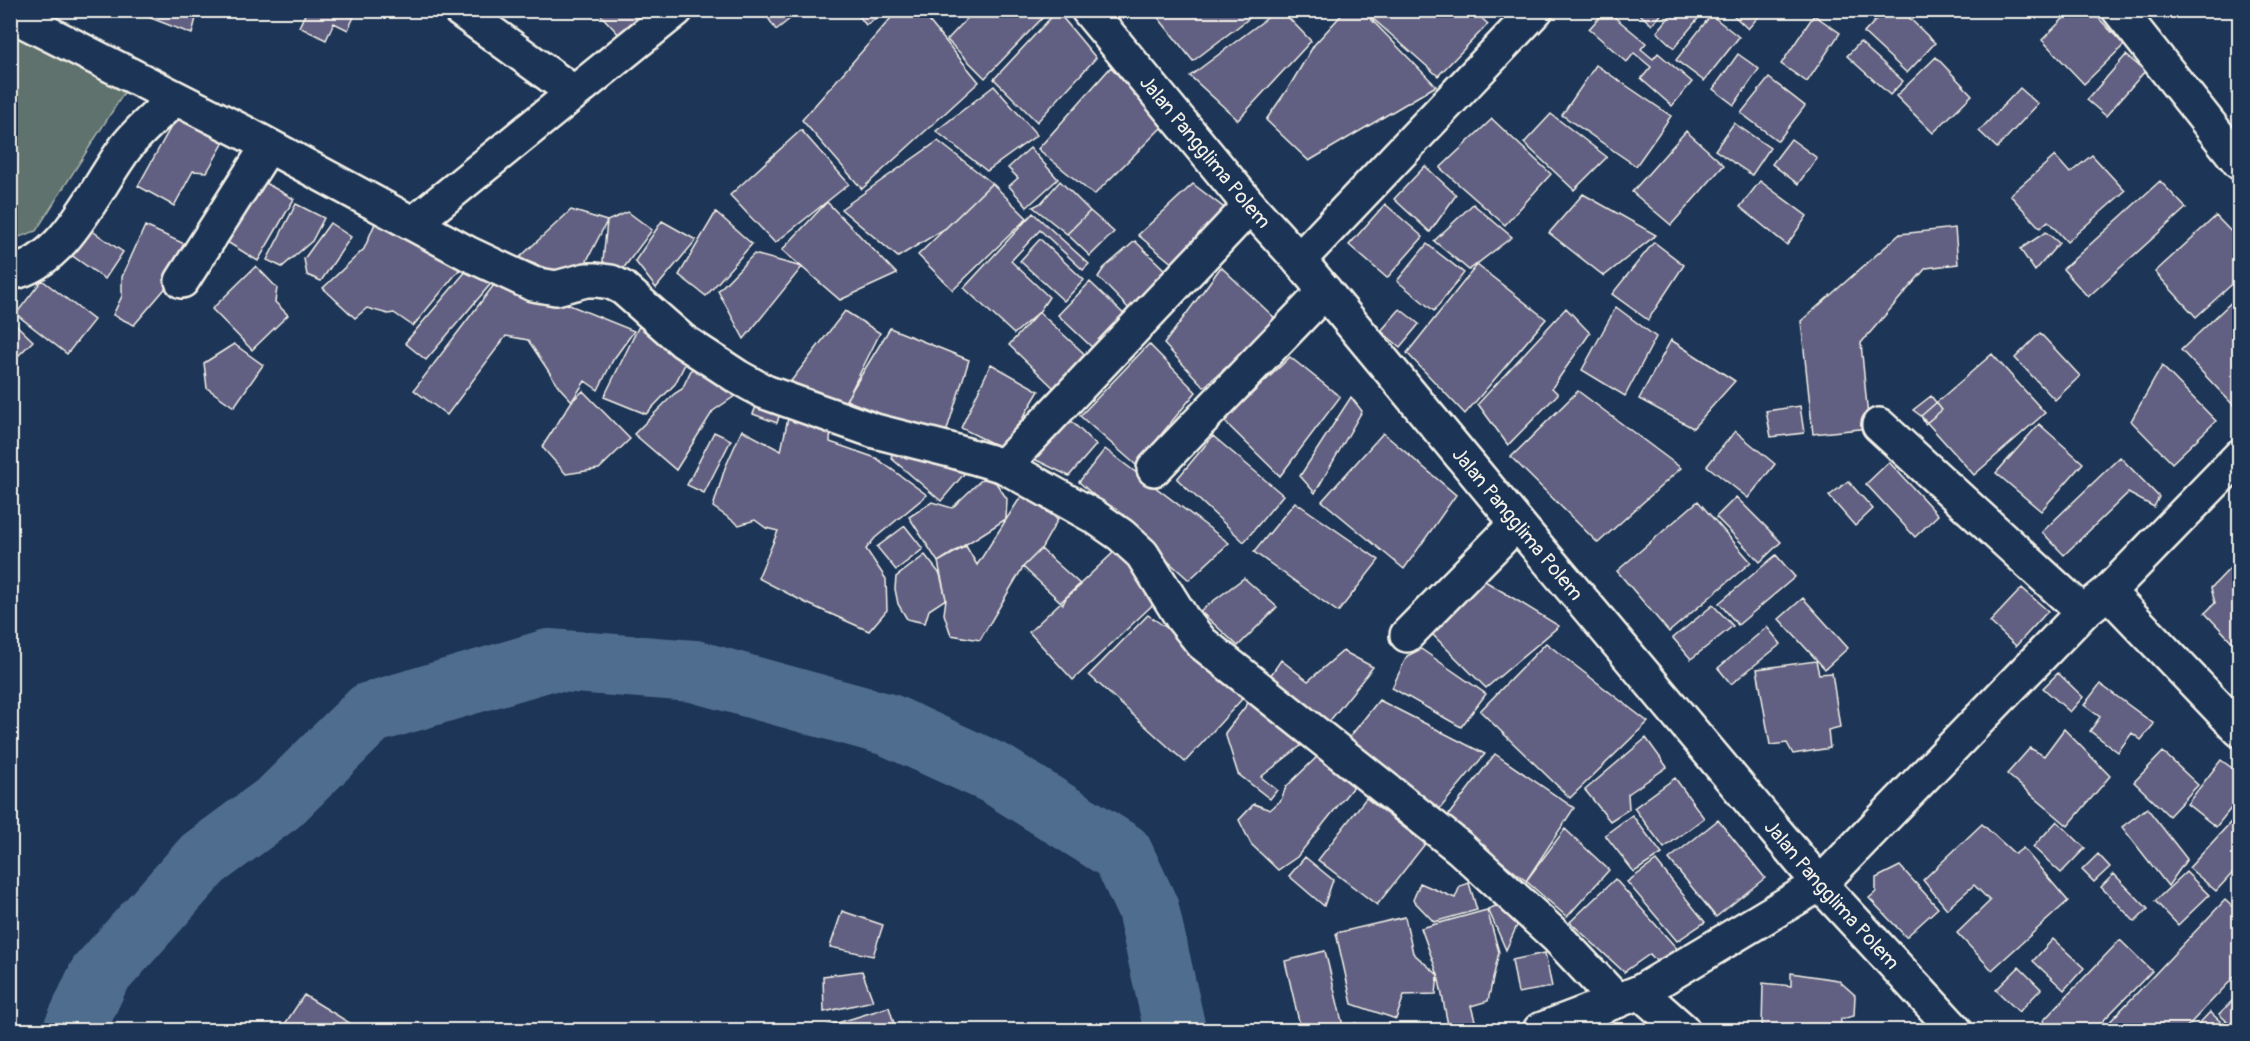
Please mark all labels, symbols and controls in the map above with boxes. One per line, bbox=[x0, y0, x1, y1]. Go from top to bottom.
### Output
street label: Jalan Pangglima Polem bbox=[1134, 70, 1276, 234]
street label: Jalan Pangglima Polem bbox=[1447, 442, 1589, 606]
street label: Jalan Pangglima Polem bbox=[1759, 815, 1905, 975]

